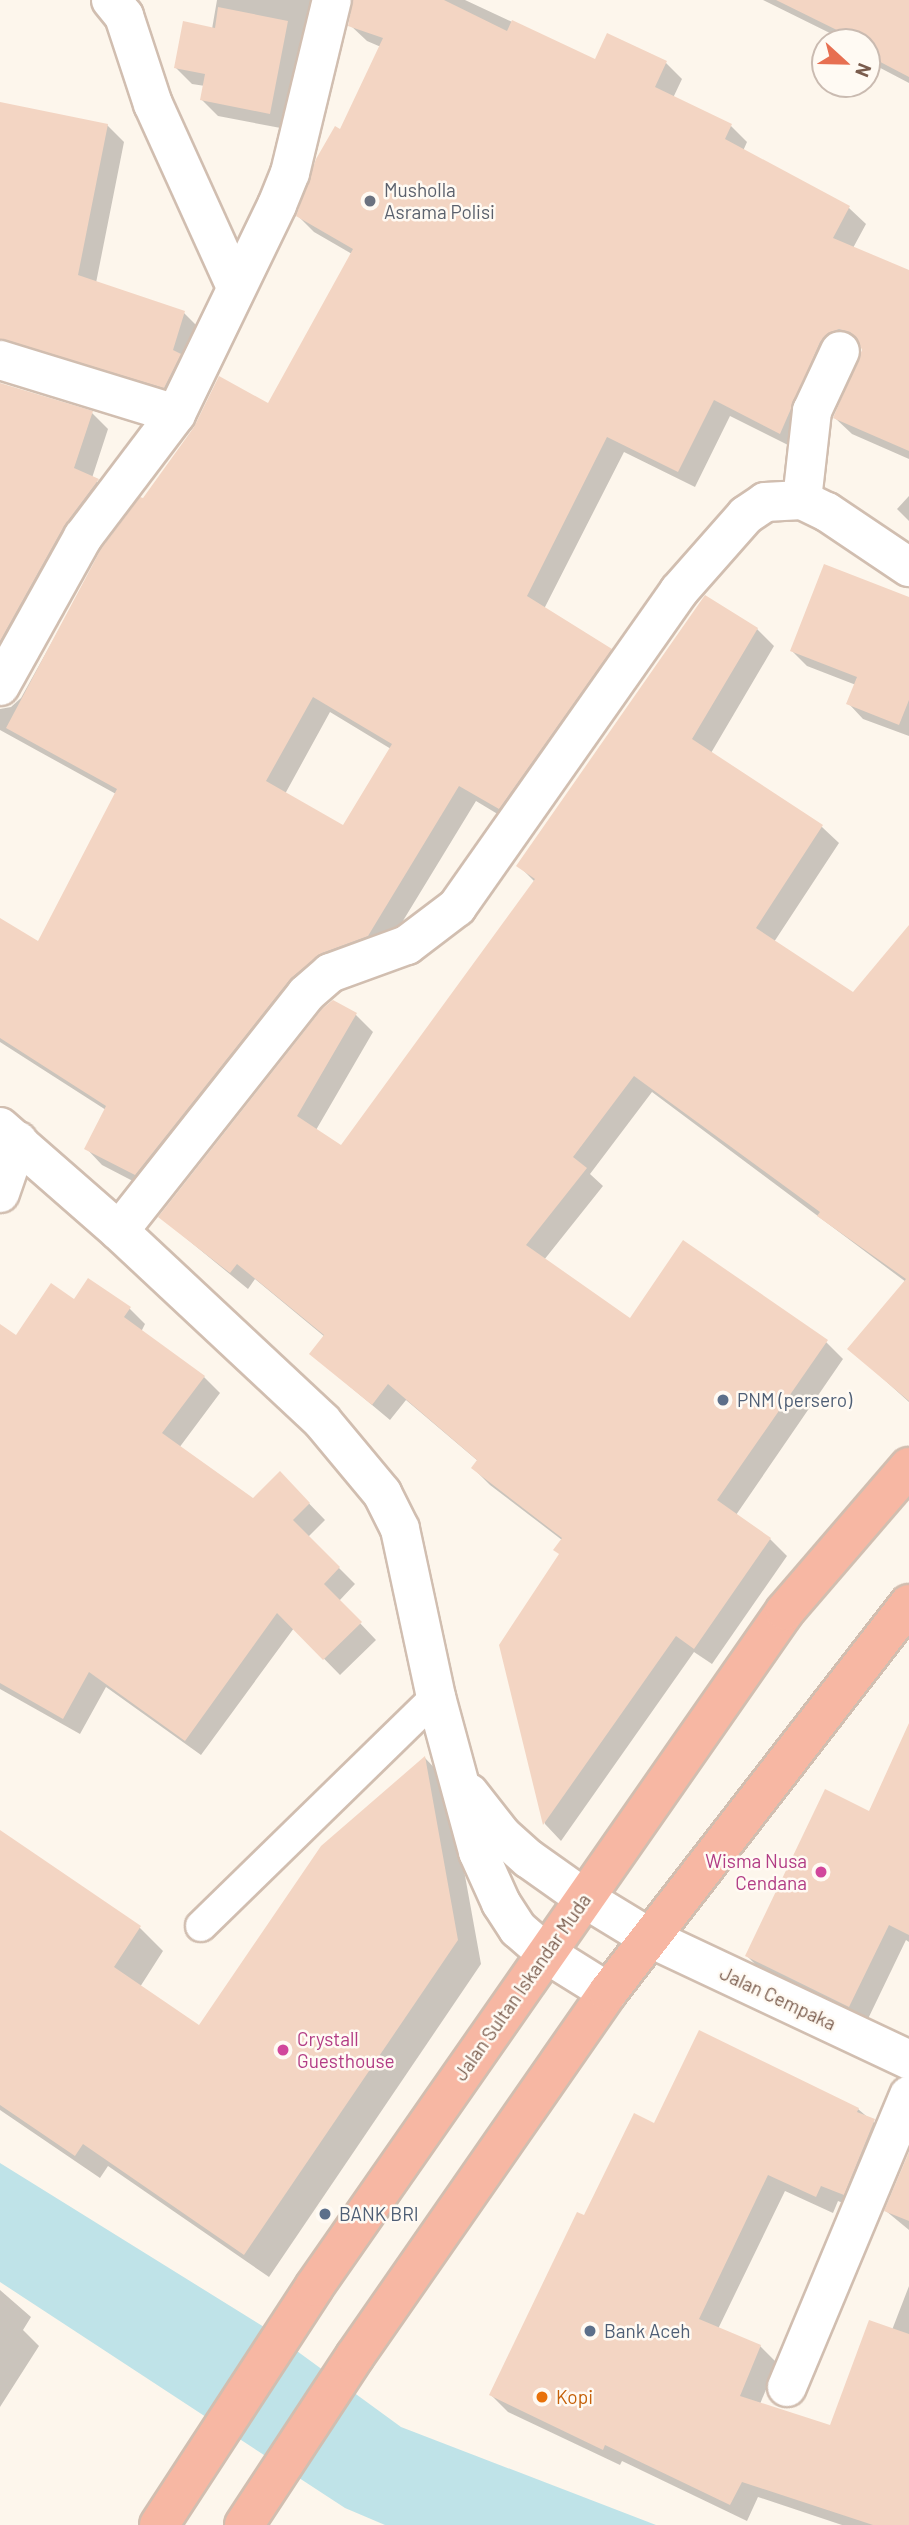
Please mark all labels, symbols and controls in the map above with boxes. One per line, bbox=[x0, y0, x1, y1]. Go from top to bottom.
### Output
north arrow bbox=[811, 28, 881, 98]
text: N bbox=[851, 60, 877, 80]
place label: Musholla Asrama Polisi bbox=[384, 179, 495, 223]
marker: Musholla Asrama Polisi bbox=[362, 193, 378, 209]
place label: PNM (persero) bbox=[737, 1389, 852, 1411]
marker: PNM (persero) bbox=[715, 1392, 731, 1408]
place label: Wisma Nusa Cendana bbox=[705, 1850, 807, 1894]
marker: Wisma Nusa Cendana bbox=[813, 1864, 829, 1880]
street label: Jalan Sultan Iskandar Muda bbox=[449, 1889, 595, 2085]
street label: Jalan Cempaka bbox=[716, 1961, 840, 2035]
place label: Crystall Guesthouse bbox=[297, 2028, 395, 2072]
marker: Crystall Guesthouse bbox=[275, 2042, 291, 2058]
place label: BANK BRI bbox=[339, 2203, 419, 2225]
marker: BANK BRI bbox=[317, 2206, 333, 2222]
place label: Bank Aceh bbox=[604, 2320, 691, 2342]
marker: Bank Aceh bbox=[582, 2323, 598, 2339]
place label: Kopi bbox=[556, 2386, 593, 2408]
marker: Kopi bbox=[534, 2389, 550, 2405]

